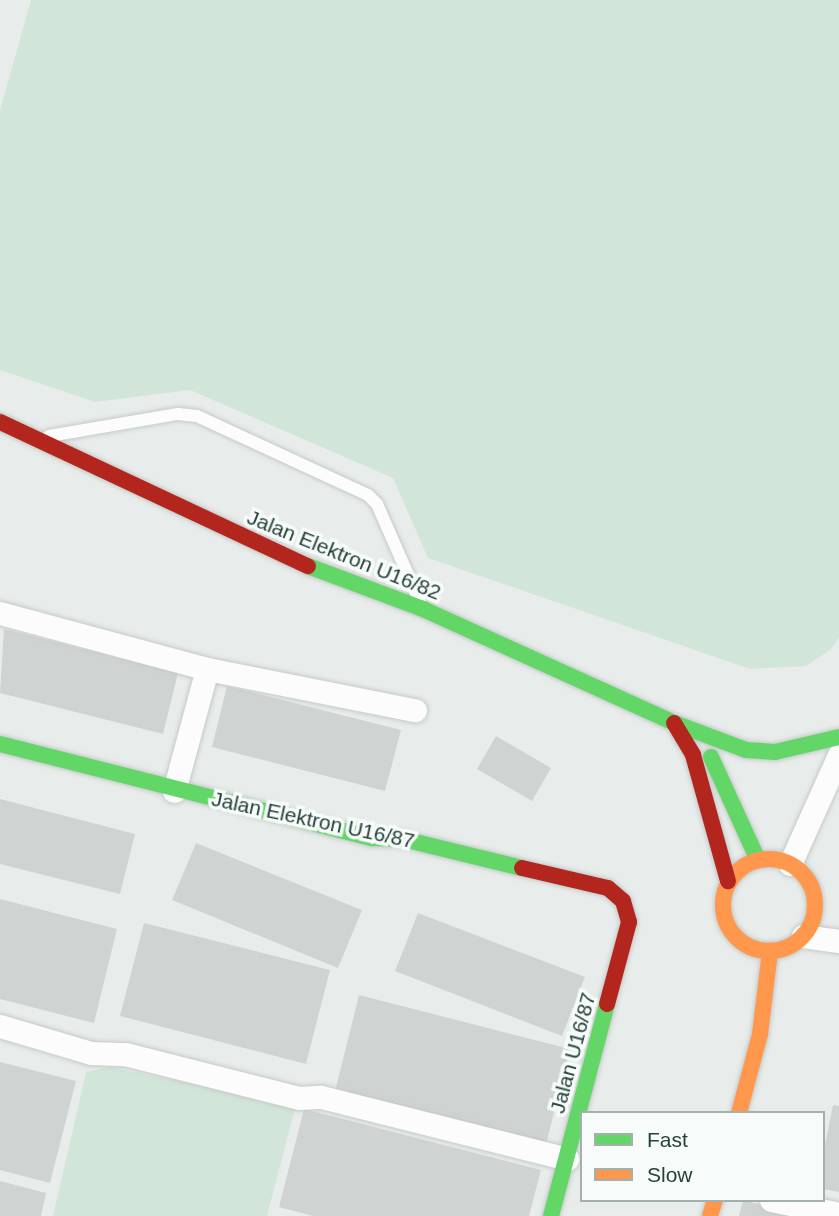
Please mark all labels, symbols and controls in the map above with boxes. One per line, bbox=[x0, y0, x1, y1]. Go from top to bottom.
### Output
street label: Jalan Elektron U16/82 bbox=[243, 505, 445, 605]
street label: Jalan Elektron U16/87 bbox=[209, 786, 417, 854]
street label: Jalan U16/87 bbox=[545, 990, 601, 1116]
legend bbox=[580, 1111, 825, 1202]
text: Fast bbox=[647, 1128, 688, 1151]
text: Slow bbox=[647, 1163, 693, 1186]

